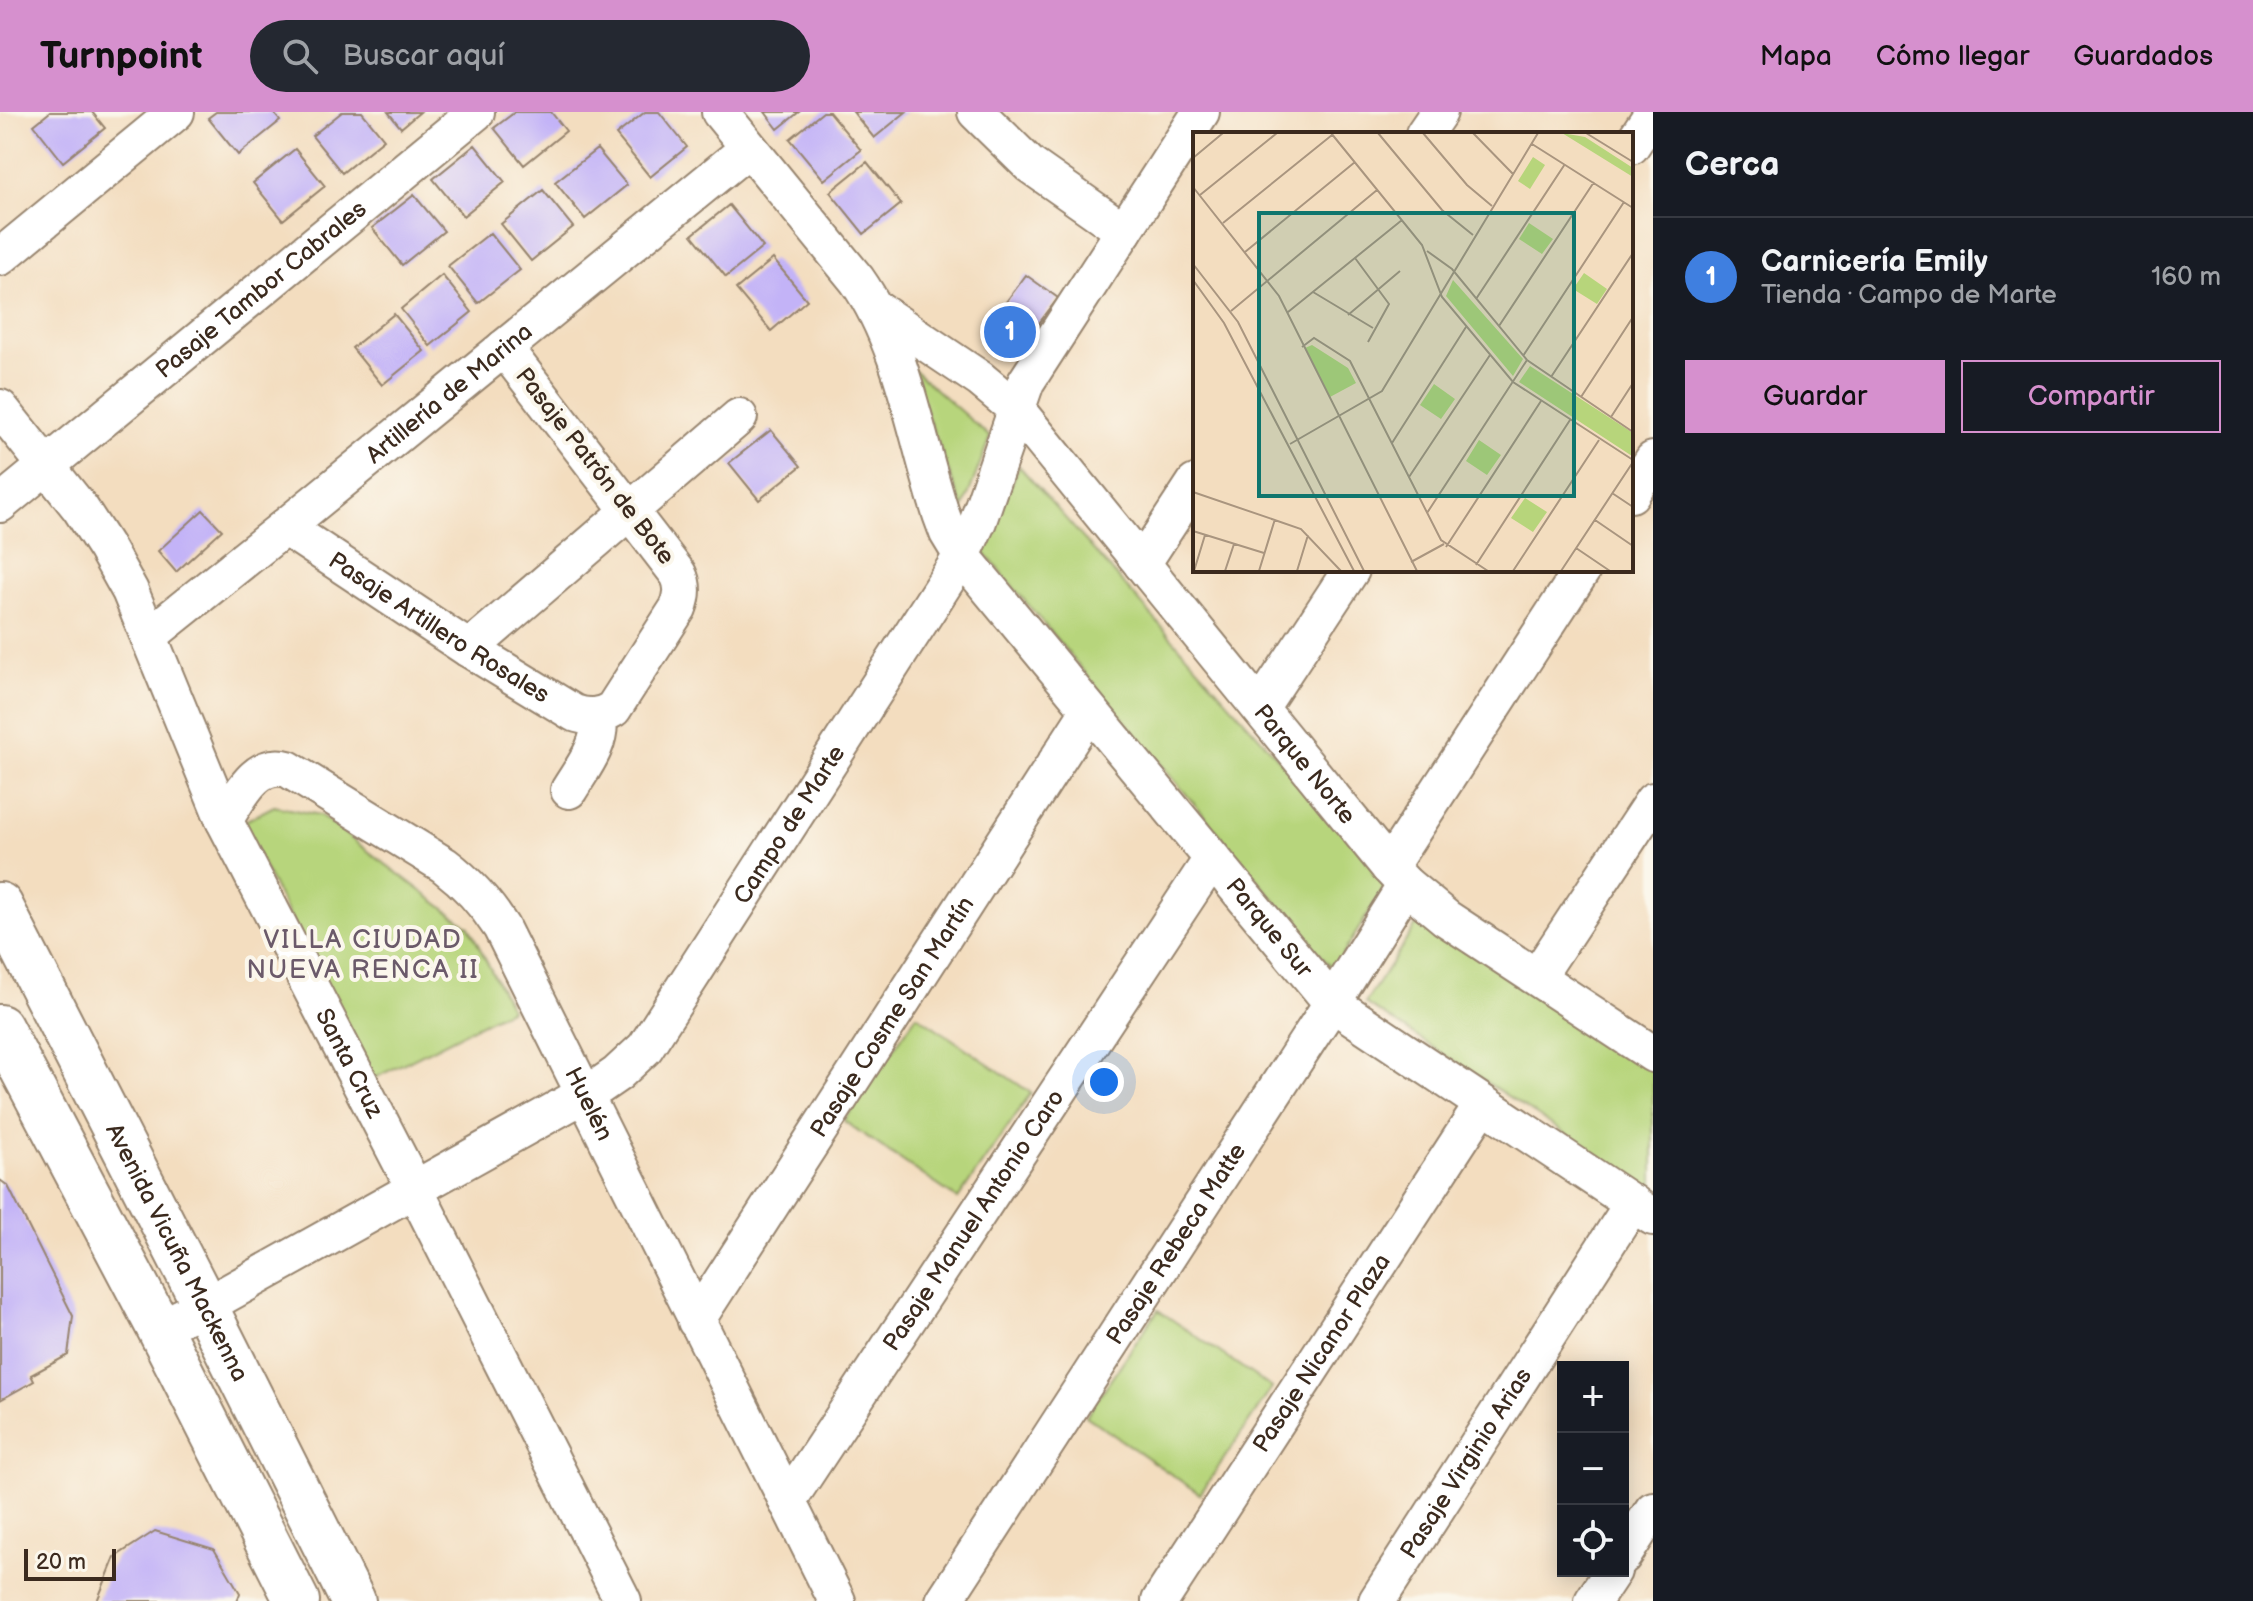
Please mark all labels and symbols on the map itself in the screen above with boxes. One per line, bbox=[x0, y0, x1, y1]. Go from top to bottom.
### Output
inset map bbox=[1193, 132, 1633, 572]
street label: Pasaje Tambor Cabrales bbox=[150, 194, 372, 384]
pin: 1 bbox=[984, 302, 1036, 362]
street label: Artillería de Marina bbox=[360, 317, 538, 469]
street label: Pasaje Patrón de Bote bbox=[509, 362, 681, 570]
street label: Pasaje Artillero Rosales bbox=[323, 546, 555, 709]
street label: Parque Norte bbox=[1248, 698, 1362, 830]
street label: Campo de Marte bbox=[727, 740, 851, 909]
street label: Parque Sur bbox=[1220, 872, 1319, 983]
street label: Pasaje Cosme San Martín bbox=[804, 891, 980, 1142]
district label: VILLA CIUDAD NUEVA RENCA II bbox=[246, 925, 480, 986]
street label: Santa Cruz bbox=[309, 1003, 390, 1123]
street label: Huelén bbox=[559, 1062, 620, 1145]
your location bbox=[1084, 1062, 1124, 1102]
street label: Pasaje Manuel Antonio Caro bbox=[877, 1084, 1070, 1356]
street label: Avenida Vicuña Mackenna bbox=[100, 1119, 255, 1386]
street label: Pasaje Rebeca Matte bbox=[1100, 1138, 1252, 1350]
street label: Pasaje Nicanor Plaza bbox=[1246, 1248, 1396, 1457]
street label: Pasaje Virginio Arias bbox=[1394, 1362, 1538, 1564]
scale bar bbox=[24, 1545, 116, 1581]

